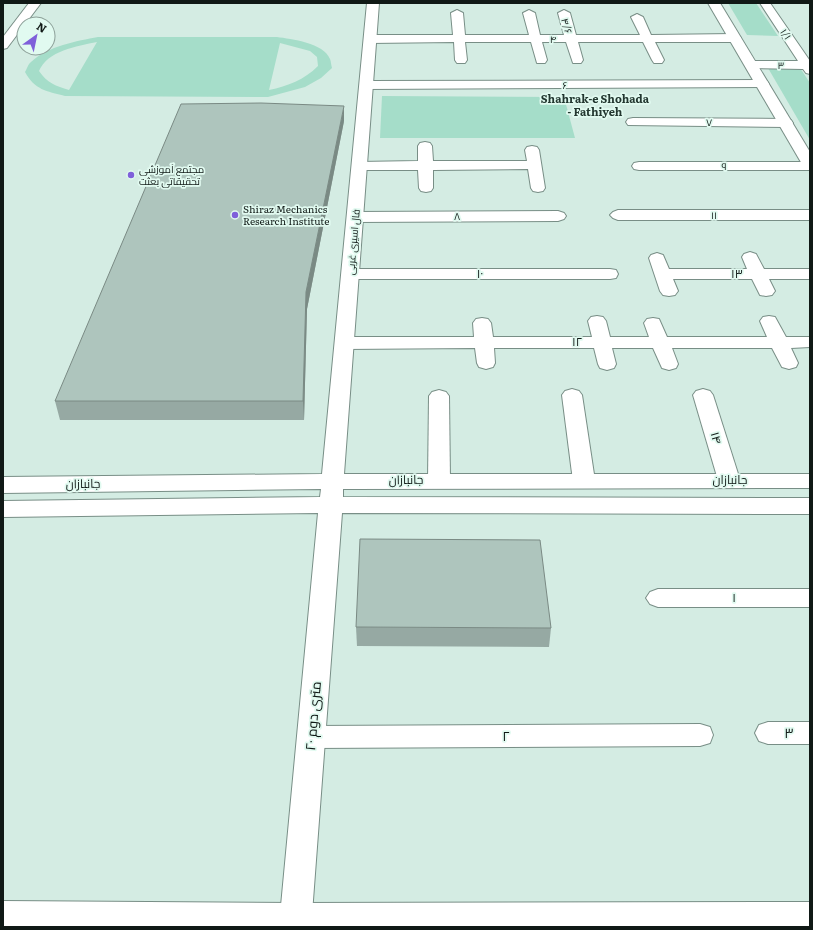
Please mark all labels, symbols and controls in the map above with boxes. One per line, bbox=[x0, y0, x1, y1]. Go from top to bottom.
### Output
north arrow bbox=[16, 16, 56, 56]
street label: ۴/۶ bbox=[558, 16, 577, 36]
text: N bbox=[34, 18, 50, 36]
street label: ۱/۱ bbox=[777, 25, 796, 42]
street label: ۴ bbox=[550, 31, 557, 46]
street label: ۳ bbox=[778, 57, 785, 72]
street label: ۶ bbox=[563, 77, 568, 92]
district label: Shahrak-e Shohada - Fathiyeh bbox=[541, 90, 650, 119]
street label: ۷ bbox=[706, 114, 712, 129]
street label: ۹ bbox=[721, 158, 727, 173]
place label: مجتمع آموزشی تحقیقاتی بعثت bbox=[139, 161, 204, 188]
marker: مجتمع آموزشی تحقیقاتی بعثت bbox=[126, 170, 136, 180]
place label: Shiraz Mechanics Research Institute bbox=[243, 201, 329, 228]
street label: ۱۱ bbox=[711, 207, 717, 222]
street label: فال اسیری غربی bbox=[342, 208, 363, 275]
street label: ۸ bbox=[454, 208, 460, 223]
marker: Shiraz Mechanics Research Institute bbox=[230, 210, 240, 220]
street label: ۱۰ bbox=[477, 264, 483, 282]
street label: ۱۳ bbox=[731, 264, 743, 282]
street label: ۱۲ bbox=[572, 332, 582, 350]
street label: ۱۴ bbox=[707, 429, 727, 446]
street label: جانبازان bbox=[388, 470, 424, 488]
street label: جانبازان bbox=[713, 470, 747, 488]
street label: جانبازان bbox=[65, 474, 101, 492]
street label: ۱ bbox=[732, 588, 736, 606]
street label: ۲۰ متری دوم bbox=[299, 680, 326, 751]
street label: ۳ bbox=[784, 722, 794, 742]
street label: ۲ bbox=[502, 725, 510, 745]

